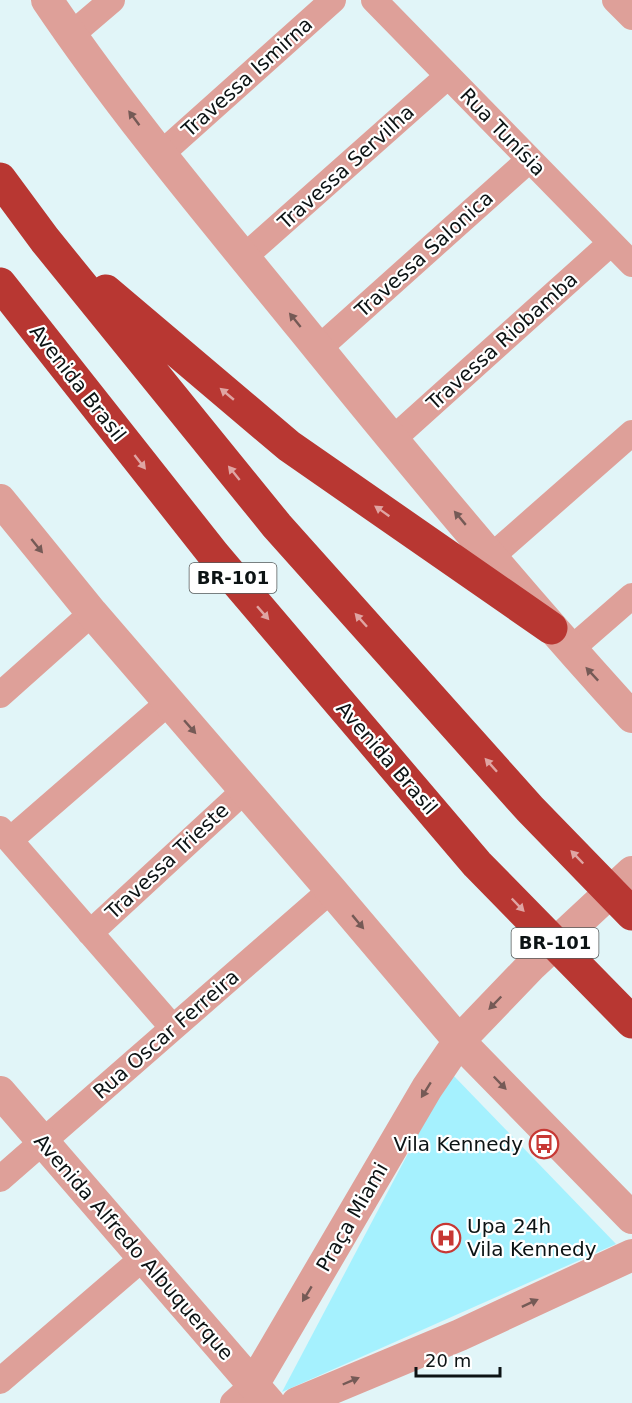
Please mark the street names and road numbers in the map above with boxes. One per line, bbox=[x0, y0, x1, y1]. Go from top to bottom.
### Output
street label: Travessa Ismirna bbox=[176, 12, 317, 143]
street label: Rua Tunísia bbox=[455, 83, 551, 181]
street label: Travessa Servilha bbox=[272, 100, 419, 235]
street label: Travessa Salonica bbox=[349, 186, 498, 323]
street label: Travessa Riobamba bbox=[421, 267, 582, 416]
street label: Avenida Brasil bbox=[25, 320, 131, 446]
road number: BR-101 bbox=[190, 563, 276, 593]
street label: Avenida Brasil bbox=[331, 697, 443, 819]
street label: Travessa Trieste bbox=[100, 798, 233, 925]
road number: BR-101 bbox=[512, 928, 598, 958]
street label: Rua Oscar Ferreira bbox=[88, 964, 244, 1104]
street label: Avenida Alfredo Albuquerque bbox=[29, 1129, 239, 1365]
street label: Praça Miami bbox=[311, 1158, 393, 1276]

